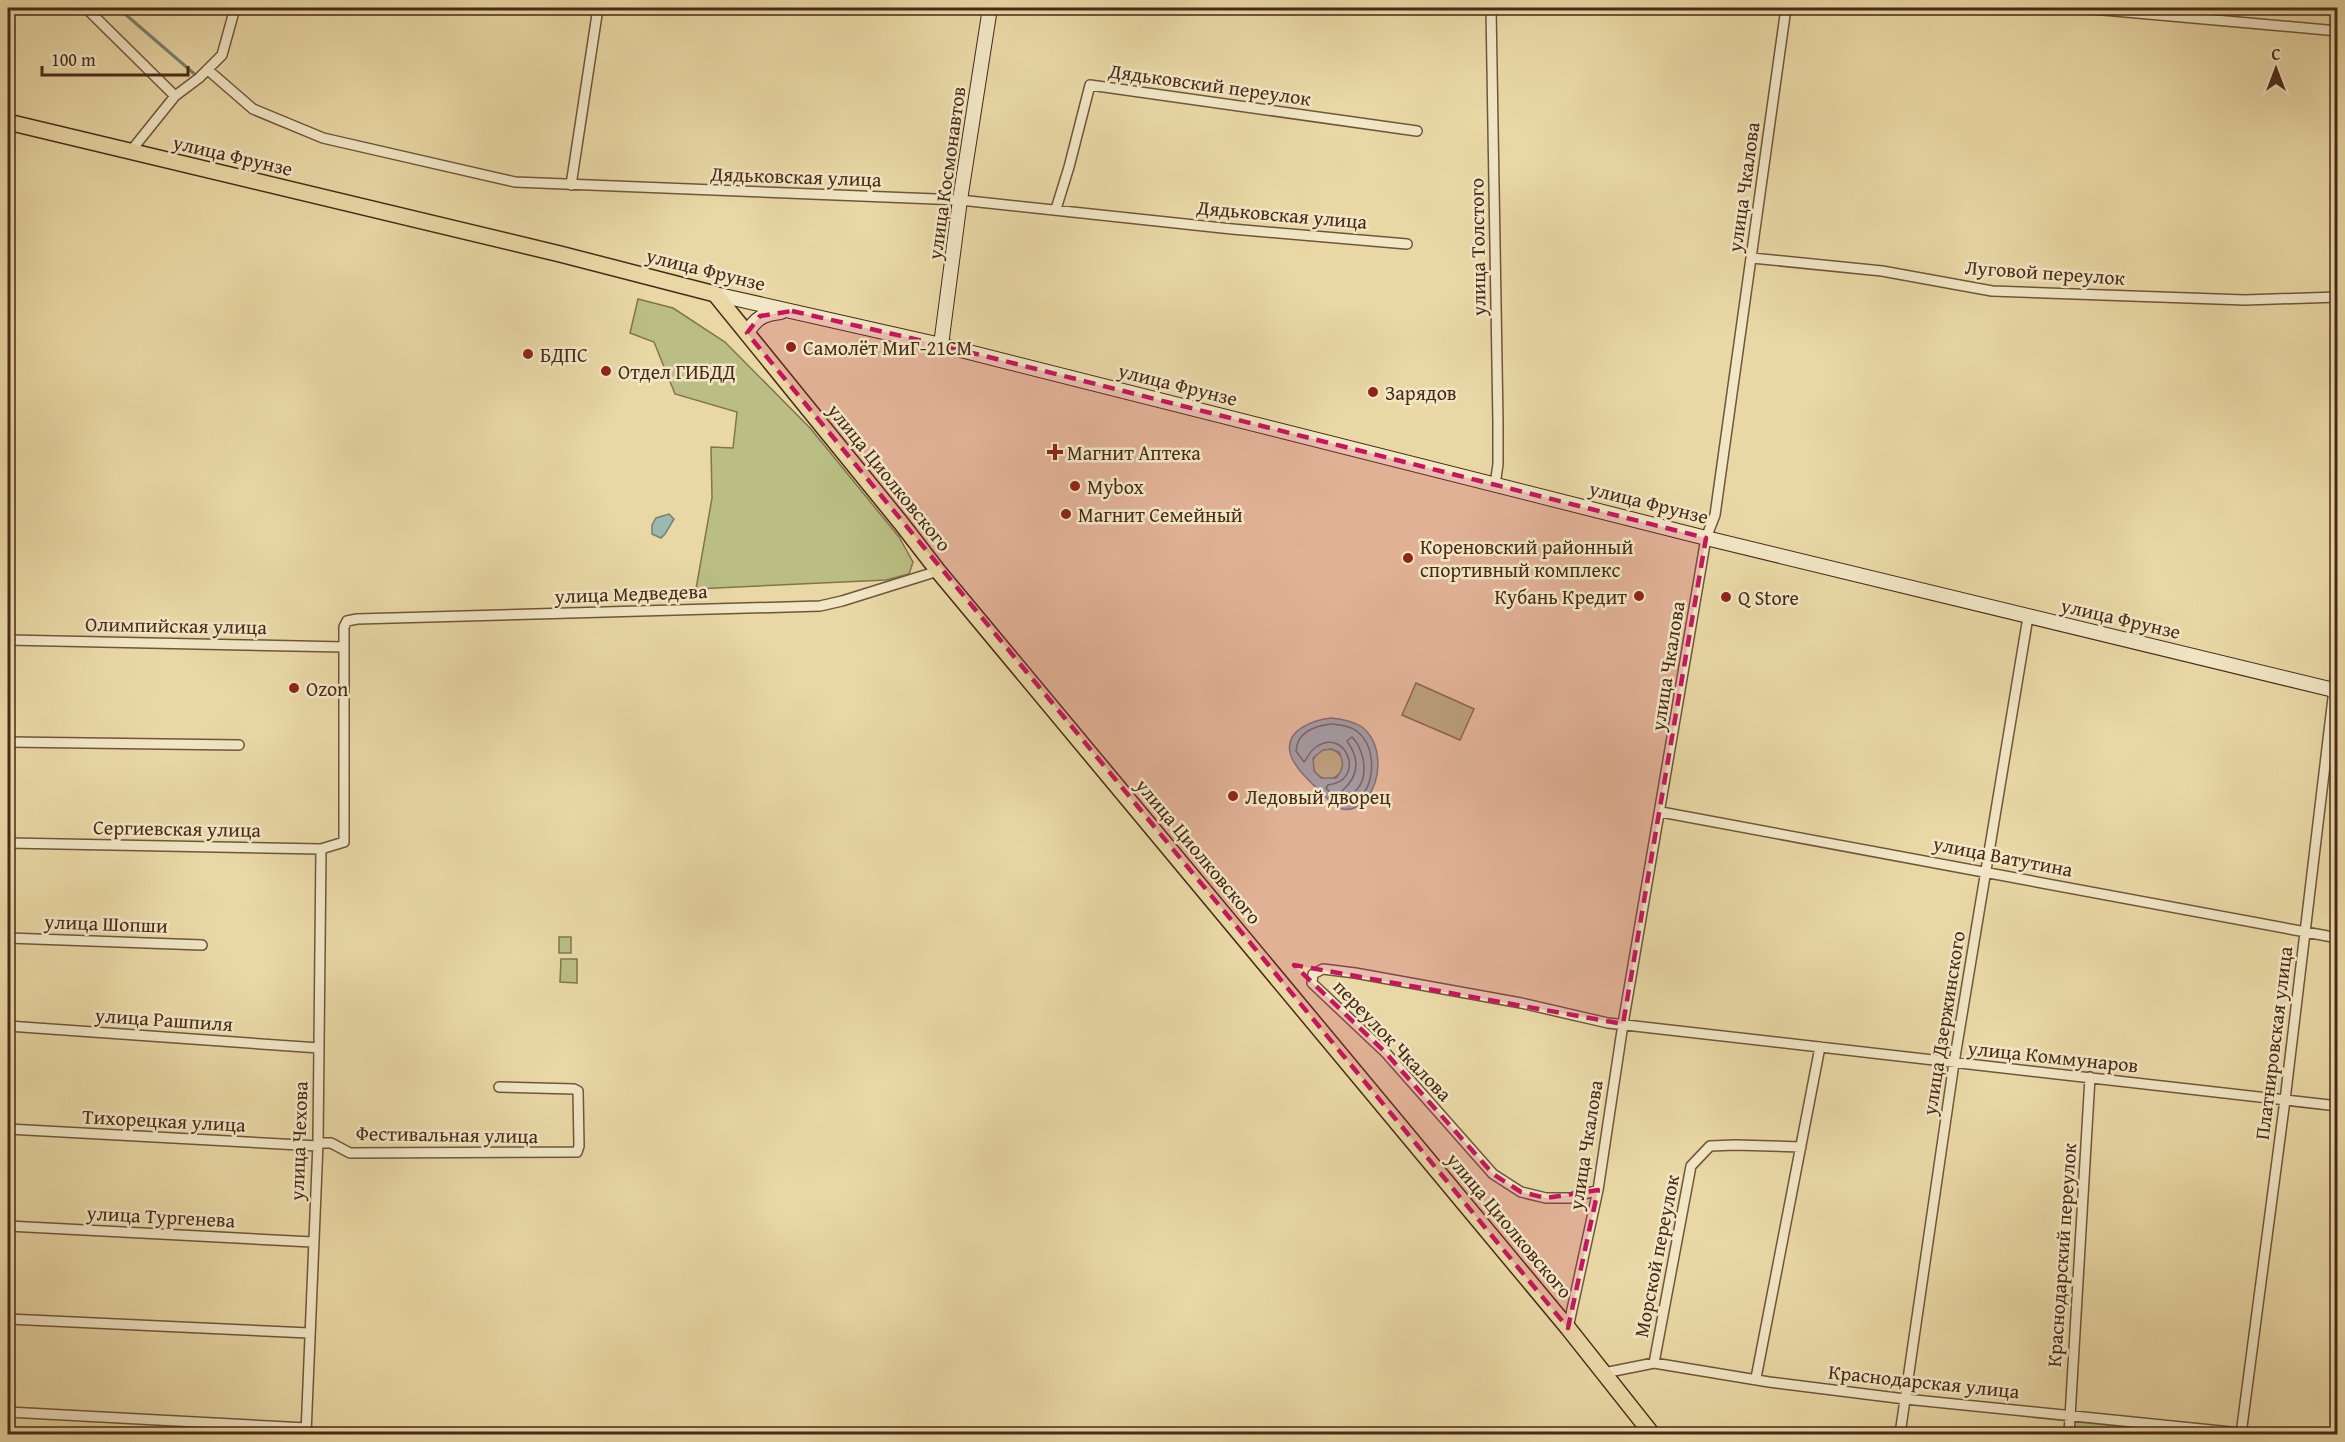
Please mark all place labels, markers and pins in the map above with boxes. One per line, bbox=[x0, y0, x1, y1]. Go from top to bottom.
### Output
place label: Самолёт МиГ-21СМ bbox=[803, 333, 972, 362]
place label: БДПС bbox=[540, 340, 588, 369]
marker: Самолёт МиГ-21СМ bbox=[784, 340, 798, 354]
marker: БДПС bbox=[521, 347, 535, 361]
place label: Отдел ГИБДД bbox=[618, 357, 736, 386]
marker: Отдел ГИБДД bbox=[599, 364, 613, 378]
place label: Зарядов bbox=[1385, 378, 1457, 407]
marker: Зарядов bbox=[1366, 385, 1380, 399]
place label: Магнит Аптека bbox=[1067, 438, 1201, 467]
marker: Магнит Аптека bbox=[1048, 445, 1062, 459]
place label: Mybox bbox=[1087, 472, 1145, 501]
marker: Mybox bbox=[1068, 479, 1082, 493]
place label: Магнит Семейный bbox=[1078, 500, 1243, 529]
marker: Магнит Семейный bbox=[1059, 507, 1073, 521]
place label: Кореновский районный спортивный комплекс bbox=[1420, 532, 1633, 584]
marker: Кореновский районный спортивный комплекс bbox=[1401, 551, 1415, 565]
place label: Кубань Кредит bbox=[1494, 582, 1627, 611]
place label: Q Store bbox=[1738, 583, 1799, 612]
marker: Кубань Кредит bbox=[1632, 589, 1646, 603]
marker: Q Store bbox=[1719, 590, 1733, 604]
place label: Ozon bbox=[306, 674, 348, 703]
marker: Ozon bbox=[287, 681, 301, 695]
place label: Ледовый дворец bbox=[1245, 782, 1391, 811]
marker: Ледовый дворец bbox=[1226, 789, 1240, 803]

